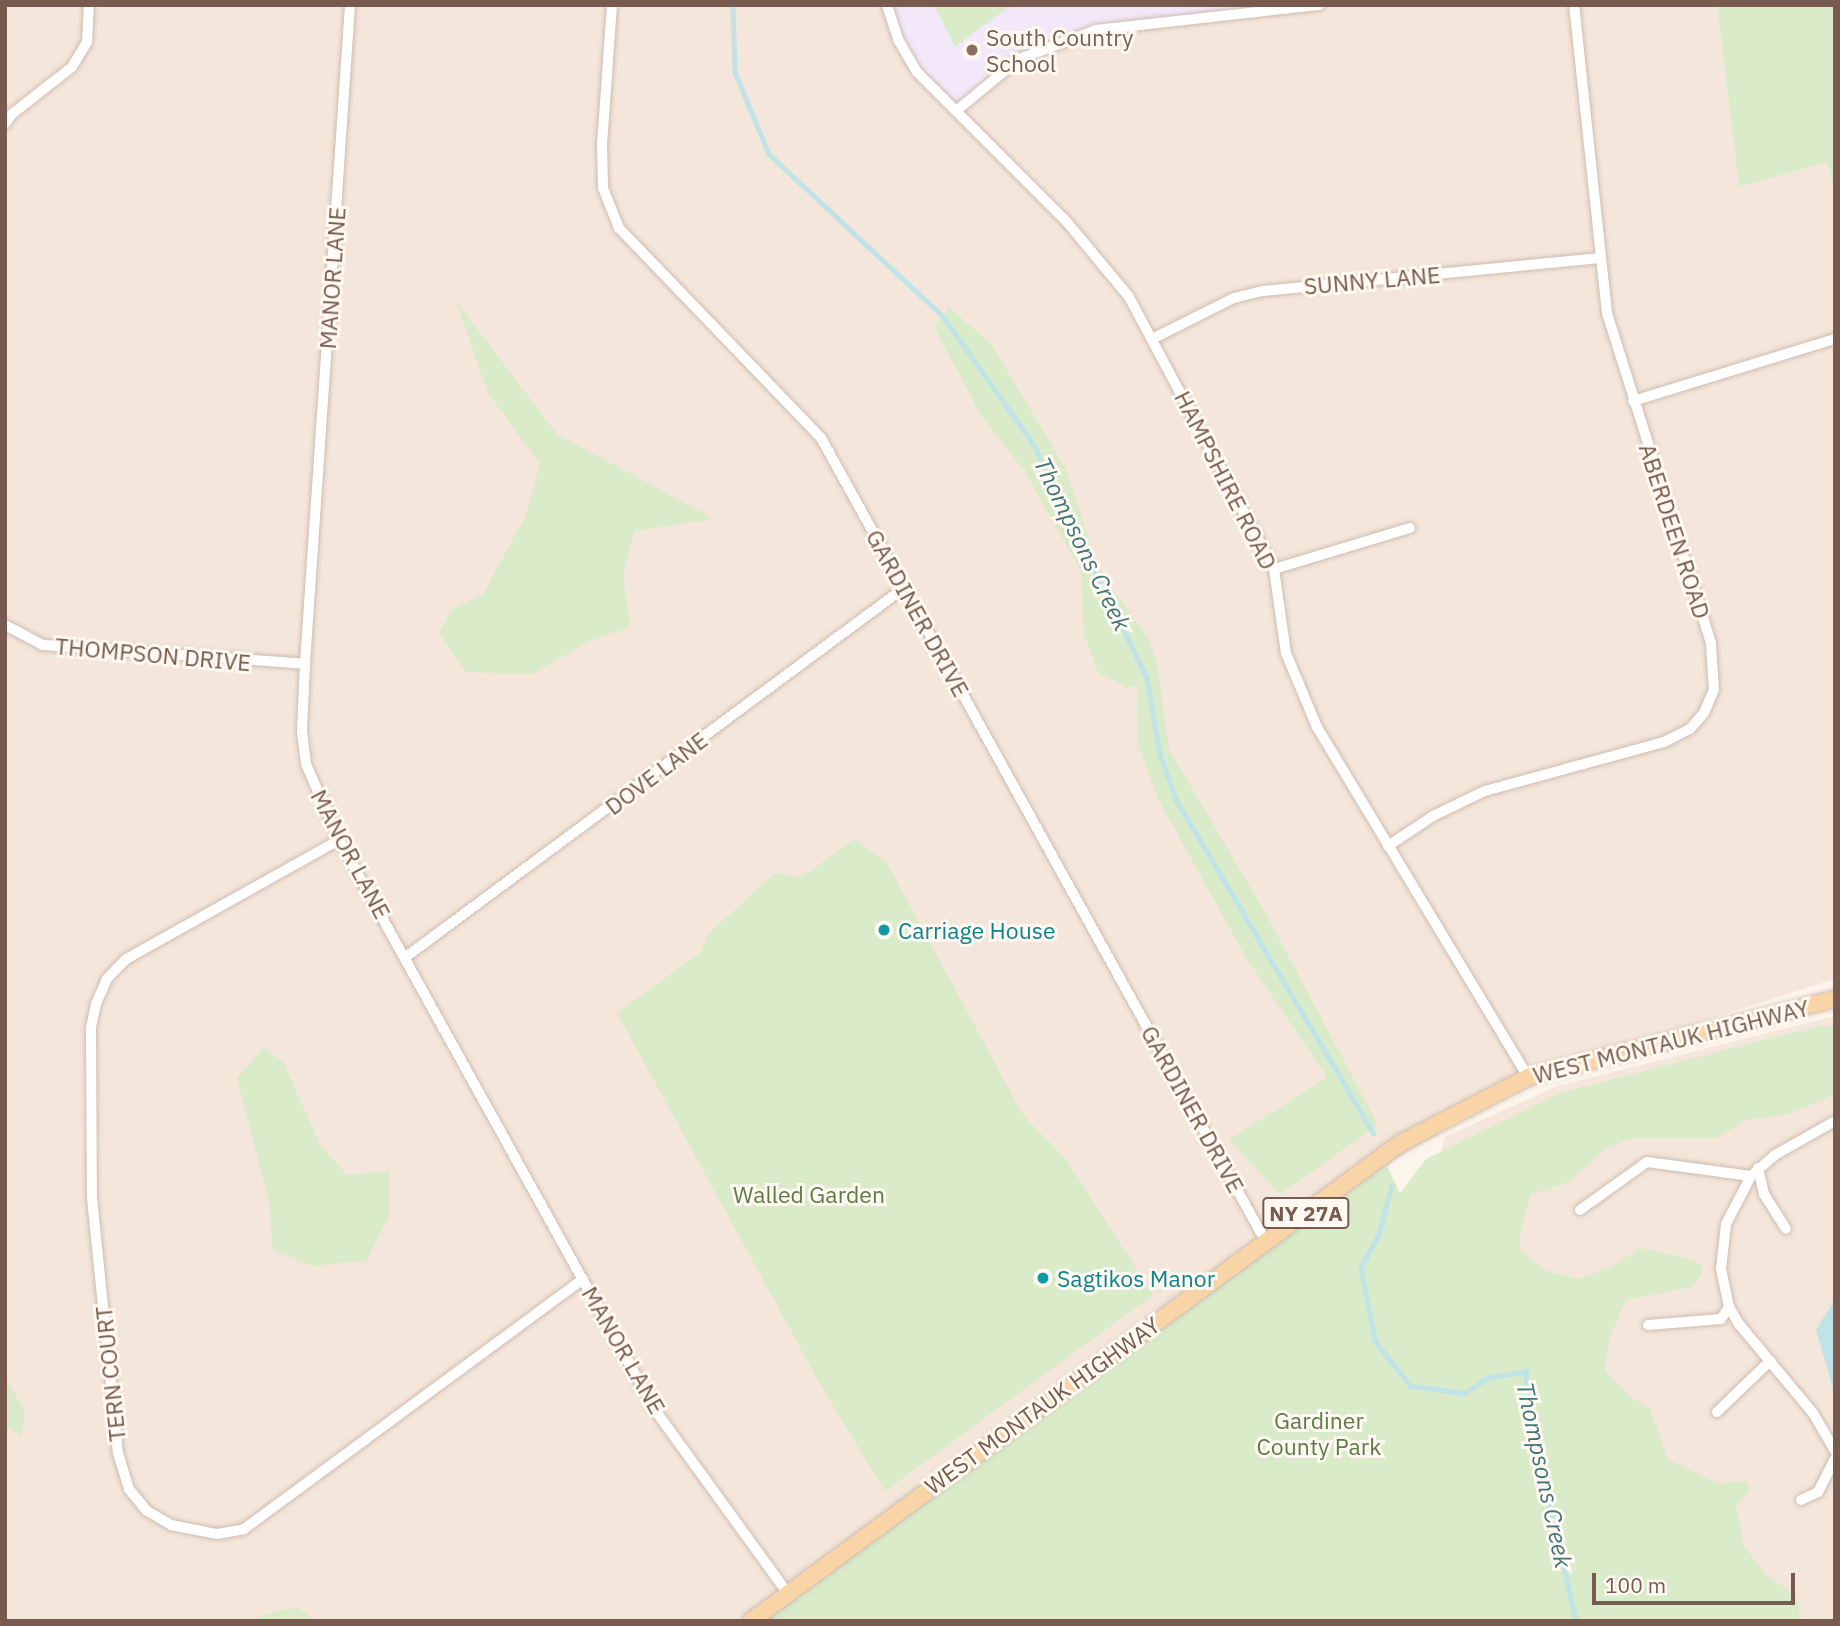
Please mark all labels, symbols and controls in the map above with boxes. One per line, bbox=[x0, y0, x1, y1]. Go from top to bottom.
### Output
place label: South Country School bbox=[986, 23, 1133, 77]
marker: South Country School bbox=[964, 42, 980, 58]
street label: MANOR LANE bbox=[313, 206, 351, 350]
street label: SUNNY LANE bbox=[1303, 260, 1441, 300]
street label: HAMPSHIRE ROAD bbox=[1169, 386, 1283, 574]
street label: ABERDEEN ROAD bbox=[1634, 440, 1716, 622]
water label: Thompsons Creek bbox=[1028, 453, 1136, 635]
street label: GARDINER DRIVE bbox=[861, 525, 975, 701]
street label: THOMPSON DRIVE bbox=[54, 632, 252, 676]
street label: DOVE LANE bbox=[600, 726, 712, 820]
street label: MANOR LANE bbox=[305, 785, 397, 923]
place label: Carriage House bbox=[898, 916, 1056, 944]
marker: Carriage House bbox=[876, 922, 892, 938]
street label: WEST MONTAUK HIGHWAY bbox=[1530, 993, 1812, 1089]
street label: GARDINER DRIVE bbox=[1136, 1021, 1250, 1197]
park label: Walled Garden bbox=[733, 1180, 885, 1208]
road number: NY 27A bbox=[1262, 1196, 1350, 1230]
place label: Sagtikos Manor bbox=[1057, 1264, 1215, 1292]
marker: Sagtikos Manor bbox=[1035, 1270, 1051, 1286]
street label: MANOR LANE bbox=[576, 1281, 672, 1419]
street label: TERN COURT bbox=[89, 1305, 131, 1443]
street label: WEST MONTAUK HIGHWAY bbox=[919, 1310, 1165, 1500]
water label: Thompsons Creek bbox=[1510, 1379, 1578, 1571]
park label: Gardiner County Park bbox=[1257, 1406, 1381, 1460]
scale bar bbox=[1595, 1560, 1798, 1604]
text: 100 m bbox=[1605, 1571, 1666, 1599]

